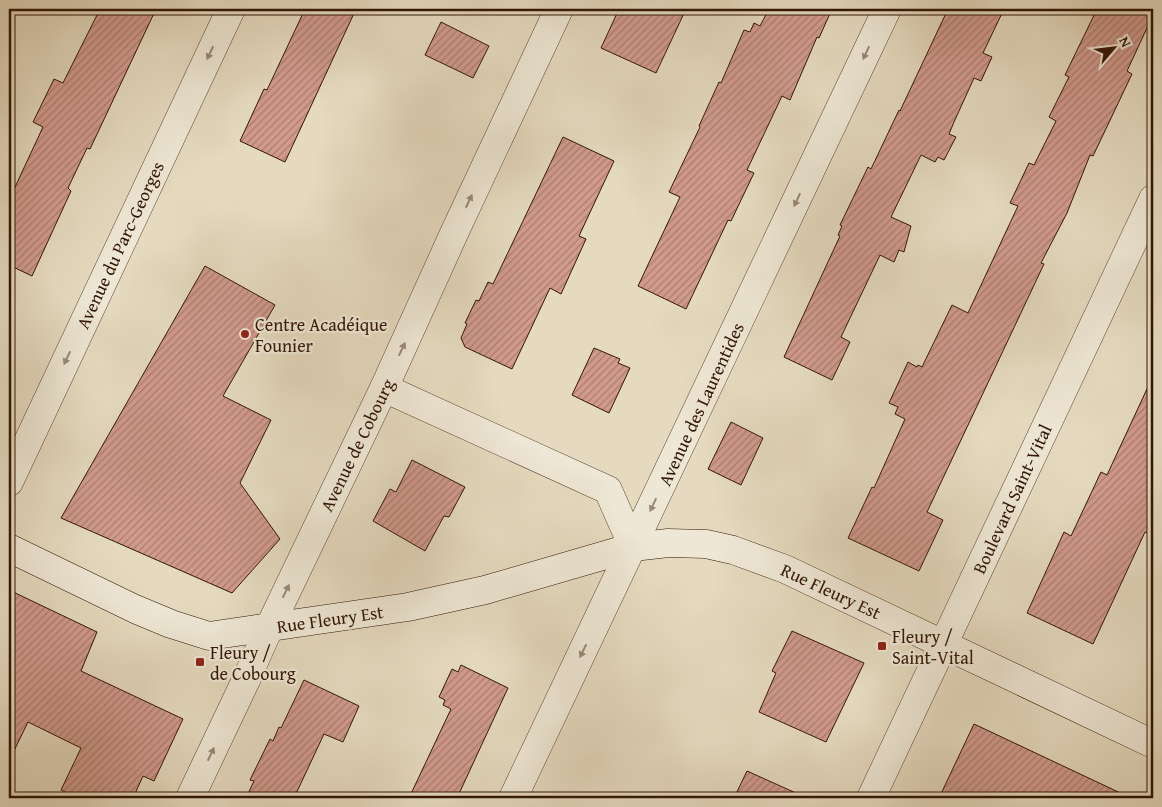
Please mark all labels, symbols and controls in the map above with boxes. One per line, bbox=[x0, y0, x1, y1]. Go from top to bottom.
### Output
north arrow bbox=[1090, 22, 1140, 72]
text: N bbox=[1114, 33, 1137, 51]
one-way arrow bbox=[206, 46, 214, 60]
one-way arrow bbox=[862, 46, 870, 60]
street label: Avenue du Parc-Georges bbox=[69, 157, 171, 333]
one-way arrow bbox=[793, 193, 801, 207]
one-way arrow bbox=[465, 194, 473, 208]
place label: Centre Acadéique Founier bbox=[255, 311, 387, 359]
street label: Avenue des Laurentides bbox=[651, 318, 751, 490]
marker: Centre Acadéique Founier bbox=[239, 328, 251, 340]
one-way arrow bbox=[398, 342, 406, 356]
one-way arrow bbox=[62, 351, 71, 366]
street label: Avenue de Cobourg bbox=[313, 374, 401, 516]
street label: Boulevard Saint-Vital bbox=[965, 420, 1059, 578]
one-way arrow bbox=[649, 498, 657, 512]
street label: Rue Fleury Est bbox=[777, 556, 886, 626]
one-way arrow bbox=[282, 583, 291, 598]
street label: Rue Fleury Est bbox=[275, 598, 386, 640]
place label: Fleury / Saint-Vital bbox=[892, 623, 974, 671]
place label: Fleury / de Cobourg bbox=[210, 639, 296, 687]
marker: Fleury / Saint-Vital bbox=[876, 640, 888, 652]
one-way arrow bbox=[578, 644, 587, 659]
marker: Fleury / de Cobourg bbox=[194, 656, 206, 668]
one-way arrow bbox=[207, 747, 215, 761]

